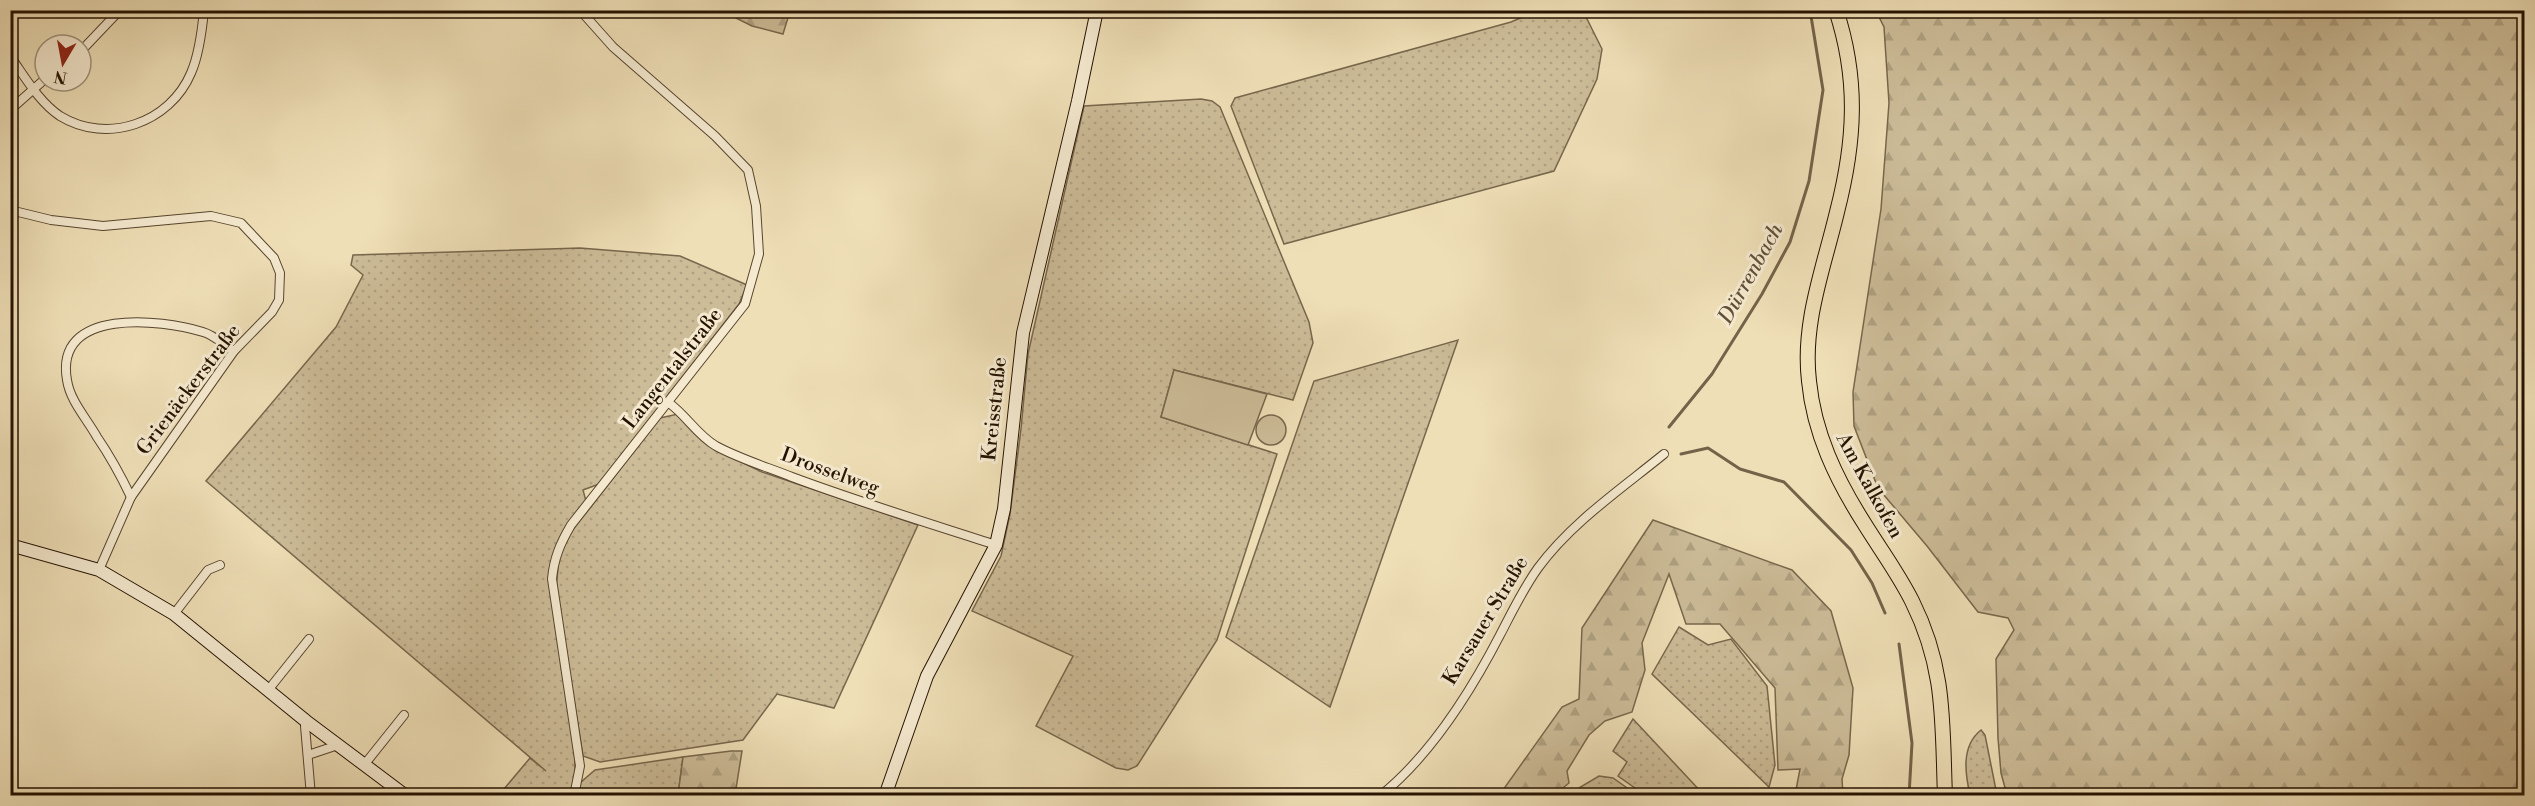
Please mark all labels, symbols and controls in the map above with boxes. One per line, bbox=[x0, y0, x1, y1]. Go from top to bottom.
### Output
north arrow bbox=[33, 33, 93, 93]
text: N bbox=[52, 66, 69, 88]
water label: Dürrenbach bbox=[1712, 219, 1789, 330]
street label: Langentalstraße bbox=[618, 303, 728, 435]
street label: Grienäckerstraße bbox=[132, 320, 246, 460]
street label: Kreisstraße bbox=[977, 356, 1013, 462]
street label: Am Kalkofen bbox=[1829, 428, 1908, 543]
street label: Drosselweg bbox=[777, 443, 883, 502]
street label: Karsauer Straße bbox=[1438, 552, 1534, 690]

